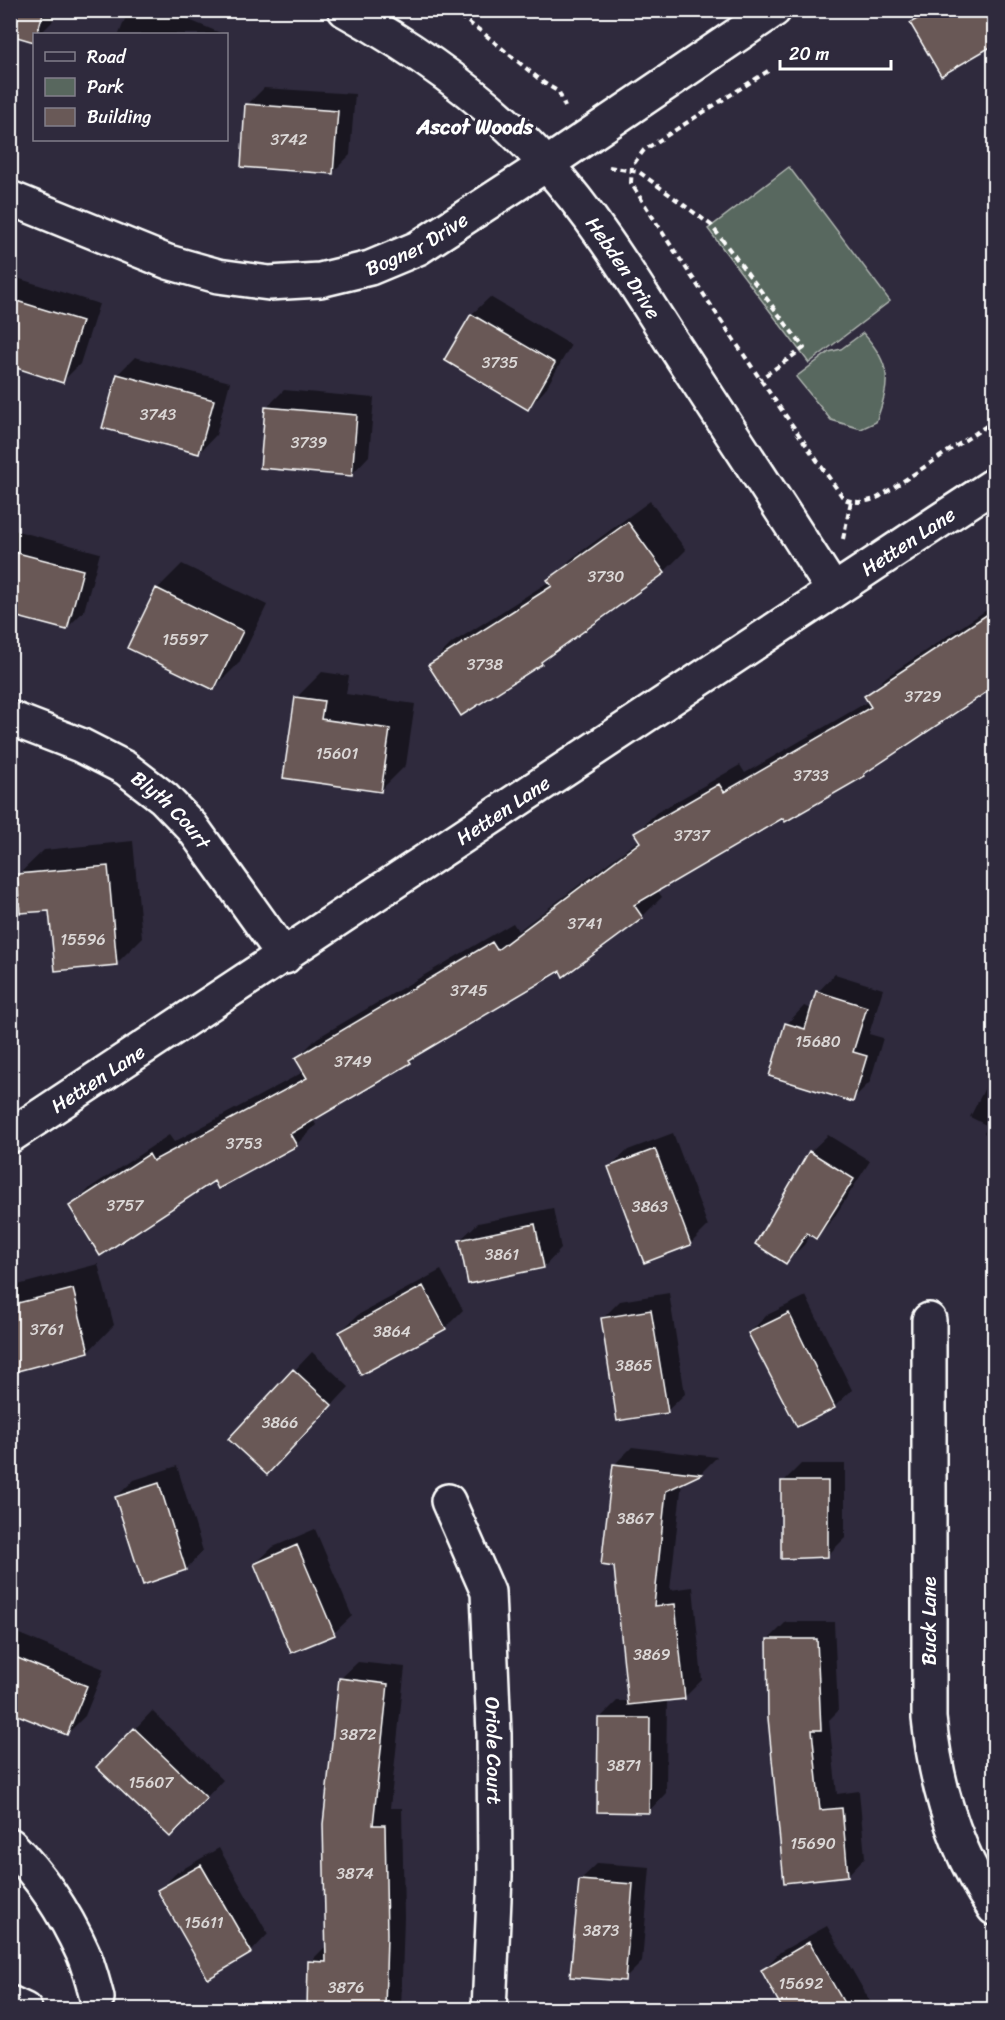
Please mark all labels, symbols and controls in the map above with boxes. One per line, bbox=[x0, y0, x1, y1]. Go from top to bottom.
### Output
legend bbox=[33, 33, 228, 141]
scale bar bbox=[780, 33, 891, 71]
text: 20 m bbox=[789, 38, 829, 70]
text: Road bbox=[87, 41, 127, 73]
text: Park bbox=[87, 71, 124, 103]
text: Building bbox=[87, 101, 151, 133]
district label: Ascot Woods bbox=[416, 108, 534, 146]
house number: 3742 bbox=[270, 125, 308, 154]
street label: Bogner Drive bbox=[360, 203, 476, 286]
street label: Hebden Drive bbox=[576, 209, 670, 326]
house number: 3735 bbox=[482, 348, 518, 377]
house number: 3743 bbox=[140, 400, 177, 429]
house number: 3739 bbox=[291, 428, 327, 457]
street label: Hetten Lane bbox=[854, 498, 963, 586]
house number: 3730 bbox=[588, 562, 624, 591]
house number: 15597 bbox=[162, 625, 209, 654]
house number: 3738 bbox=[467, 650, 504, 679]
house number: 3729 bbox=[905, 682, 942, 711]
house number: 15601 bbox=[316, 739, 358, 768]
street label: Blyth Court bbox=[123, 761, 220, 858]
house number: 3733 bbox=[793, 761, 829, 790]
street label: Hetten Lane bbox=[449, 766, 558, 855]
house number: 3737 bbox=[674, 821, 711, 850]
house number: 3741 bbox=[568, 909, 603, 938]
house number: 15596 bbox=[60, 925, 106, 954]
house number: 3745 bbox=[450, 976, 488, 1005]
house number: 15680 bbox=[795, 1027, 841, 1056]
street label: Hetten Lane bbox=[44, 1035, 153, 1123]
house number: 3749 bbox=[334, 1047, 372, 1076]
house number: 3753 bbox=[226, 1129, 262, 1158]
house number: 3757 bbox=[107, 1191, 144, 1220]
house number: 3863 bbox=[632, 1192, 668, 1221]
house number: 3861 bbox=[485, 1240, 519, 1269]
house number: 3761 bbox=[30, 1315, 64, 1344]
house number: 3864 bbox=[373, 1317, 411, 1346]
house number: 3865 bbox=[615, 1351, 653, 1380]
house number: 3866 bbox=[262, 1408, 298, 1437]
house number: 3867 bbox=[617, 1504, 654, 1533]
street label: Buck Lane bbox=[912, 1576, 947, 1665]
house number: 3869 bbox=[633, 1640, 671, 1669]
street label: Oriole Court bbox=[474, 1696, 511, 1805]
house number: 3872 bbox=[340, 1720, 376, 1749]
house number: 3871 bbox=[607, 1751, 641, 1780]
house number: 15607 bbox=[129, 1768, 174, 1797]
house number: 15690 bbox=[790, 1829, 836, 1858]
house number: 3874 bbox=[336, 1859, 374, 1888]
house number: 15611 bbox=[184, 1908, 224, 1937]
house number: 3873 bbox=[583, 1916, 619, 1945]
house number: 15692 bbox=[779, 1969, 823, 1998]
house number: 3876 bbox=[328, 1973, 364, 2002]

